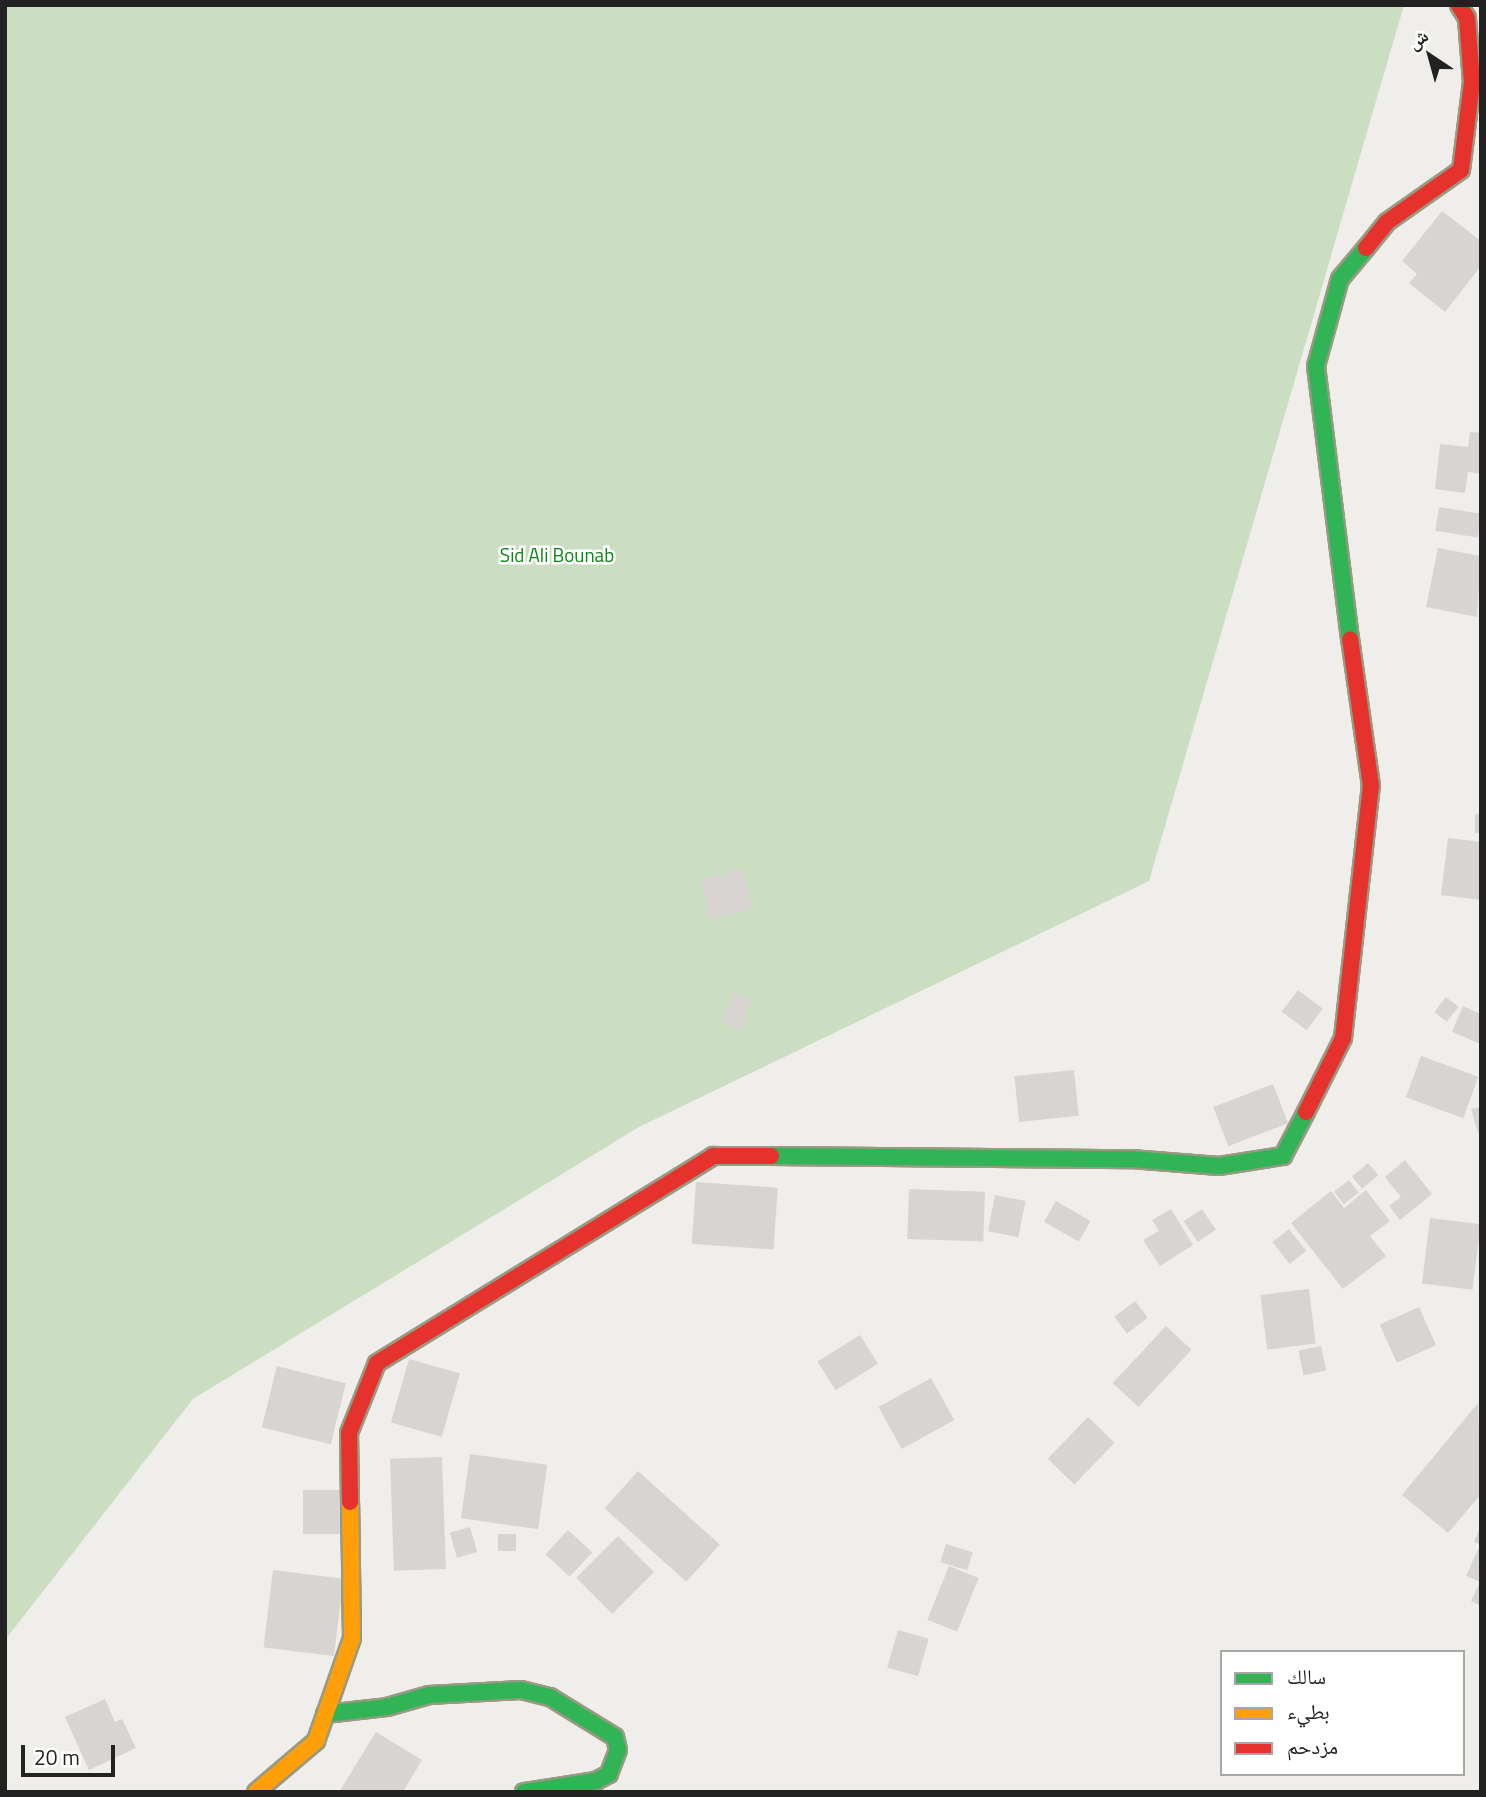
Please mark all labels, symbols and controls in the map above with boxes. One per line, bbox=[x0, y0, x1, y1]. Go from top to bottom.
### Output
north arrow bbox=[1395, 21, 1465, 91]
text: ش bbox=[1401, 21, 1434, 56]
park label: Sid Ali Bounab bbox=[500, 544, 614, 566]
legend bbox=[1220, 1650, 1465, 1776]
text: سالك bbox=[1287, 1660, 1326, 1692]
text: بطيء bbox=[1287, 1695, 1330, 1727]
scale bar bbox=[24, 1730, 119, 1774]
text: مزدحم bbox=[1287, 1730, 1338, 1762]
text: 20 m bbox=[34, 1741, 80, 1773]

